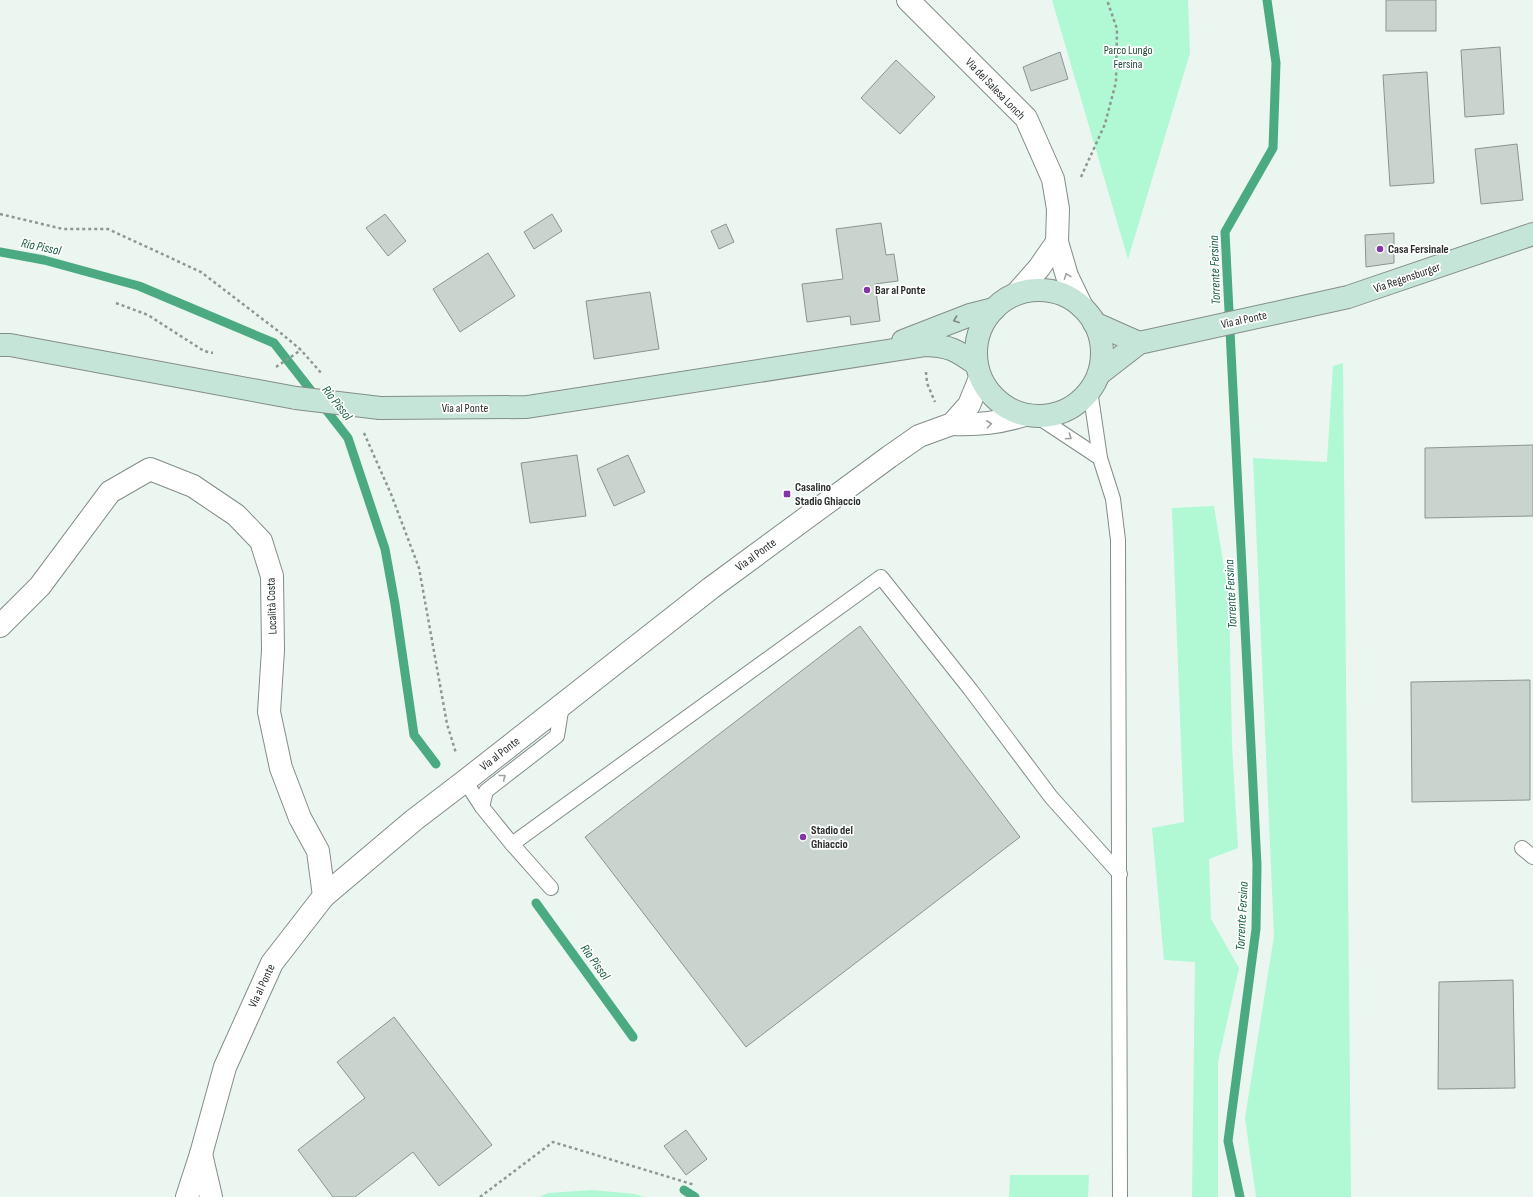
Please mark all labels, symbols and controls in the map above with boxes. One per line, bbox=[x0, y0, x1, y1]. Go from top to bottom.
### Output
park label: Parco Lungo Fersina bbox=[1104, 43, 1152, 72]
street label: Via del Salesa Lonch bbox=[962, 55, 1028, 123]
water label: Torrente Fersina bbox=[1206, 234, 1224, 305]
water label: Rio Pissol bbox=[20, 235, 63, 259]
place label: Casa Fersinale bbox=[1388, 242, 1449, 257]
marker: Casa Fersinale bbox=[1375, 244, 1385, 254]
street label: Via Regensburger bbox=[1372, 259, 1443, 296]
one-way arrow bbox=[1064, 272, 1072, 279]
place label: Bar al Ponte bbox=[875, 283, 926, 298]
marker: Bar al Ponte bbox=[862, 285, 872, 295]
street label: Via al Ponte bbox=[1220, 308, 1269, 332]
one-way arrow bbox=[953, 316, 960, 324]
water label: Rio Pissol bbox=[318, 382, 356, 424]
street label: Via al Ponte bbox=[442, 401, 488, 416]
one-way arrow bbox=[986, 420, 992, 429]
one-way arrow bbox=[1065, 432, 1072, 439]
place label: Casalino Stadio Ghiaccio bbox=[795, 480, 861, 509]
marker: Casalino Stadio Ghiaccio bbox=[782, 489, 792, 499]
street label: Via al Ponte bbox=[733, 535, 779, 575]
water label: Torrente Fersina bbox=[1221, 558, 1241, 629]
street label: Località Costa bbox=[264, 577, 280, 635]
street label: Via al Ponte bbox=[477, 734, 523, 774]
one-way arrow bbox=[499, 775, 506, 782]
place label: Stadio del Ghiaccio bbox=[811, 823, 853, 852]
marker: Stadio del Ghiaccio bbox=[798, 832, 808, 842]
water label: Torrente Fersina bbox=[1232, 880, 1252, 951]
water label: Rio Pissol bbox=[577, 941, 614, 983]
street label: Via al Ponte bbox=[245, 962, 279, 1010]

